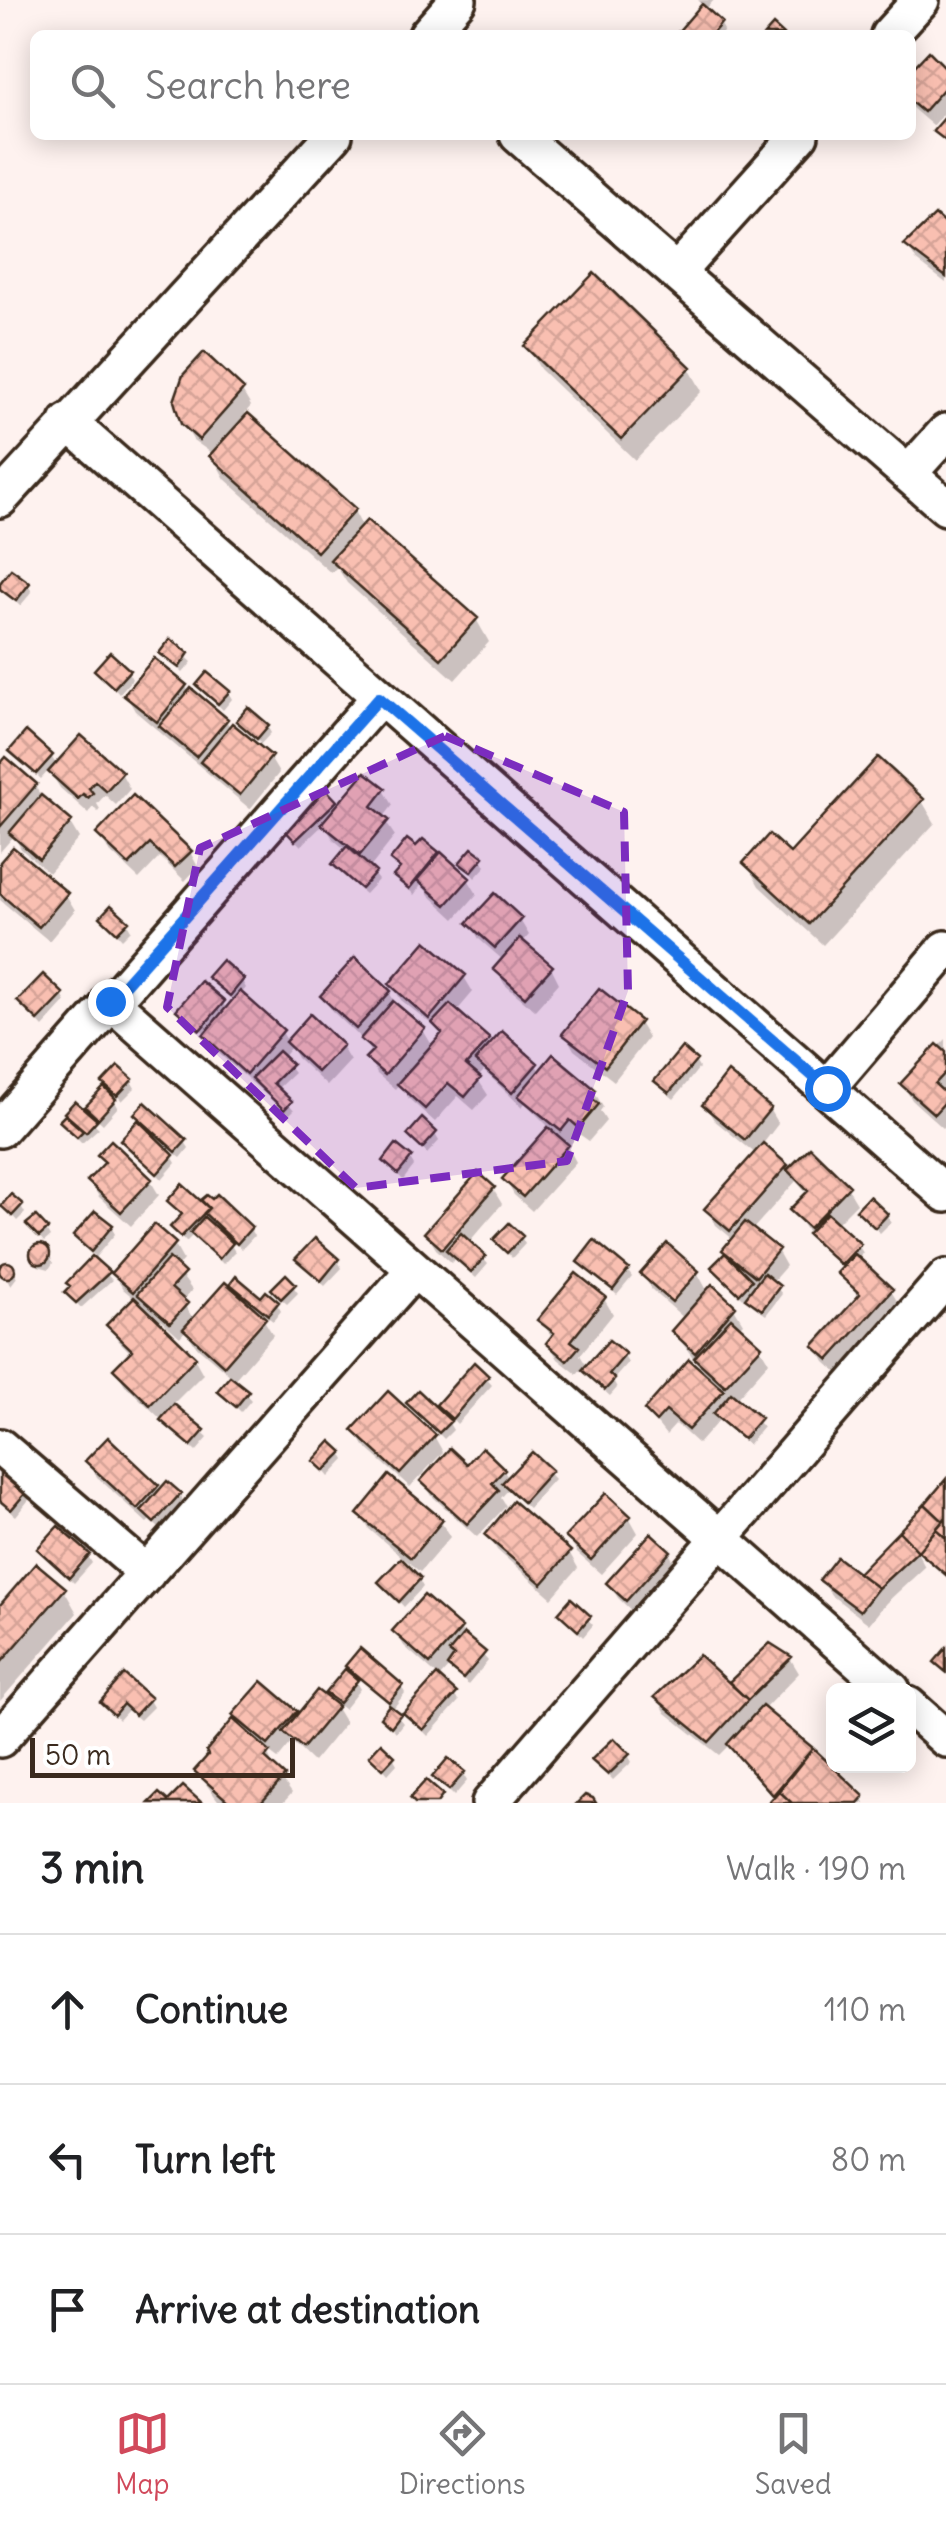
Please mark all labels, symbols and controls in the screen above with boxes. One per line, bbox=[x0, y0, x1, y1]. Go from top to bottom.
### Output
search box bbox=[30, 30, 916, 140]
icon: search bbox=[65, 58, 120, 113]
text: Search here bbox=[145, 62, 351, 109]
route end bbox=[88, 979, 134, 1025]
route start bbox=[805, 1066, 851, 1112]
map controls bbox=[826, 1683, 916, 1773]
button: layers bbox=[826, 1683, 916, 1773]
scale bar bbox=[30, 1733, 295, 1778]
text: 50 m bbox=[45, 1737, 111, 1773]
text: 3 min bbox=[40, 1842, 144, 1894]
text: Walk · 190 m bbox=[726, 1848, 906, 1889]
icon: ahead bbox=[40, 1982, 95, 2037]
text: Continue bbox=[135, 1986, 288, 2033]
text: 110 m bbox=[824, 1989, 906, 2030]
icon: left bbox=[40, 2132, 95, 2187]
text: Turn left bbox=[135, 2136, 275, 2183]
text: 80 m bbox=[831, 2139, 906, 2180]
icon: arrive bbox=[40, 2282, 95, 2337]
text: Arrive at destination bbox=[135, 2286, 480, 2333]
tab: Map bbox=[115, 2406, 170, 2502]
tab: Directions bbox=[399, 2406, 525, 2502]
tab: Saved bbox=[755, 2406, 831, 2502]

